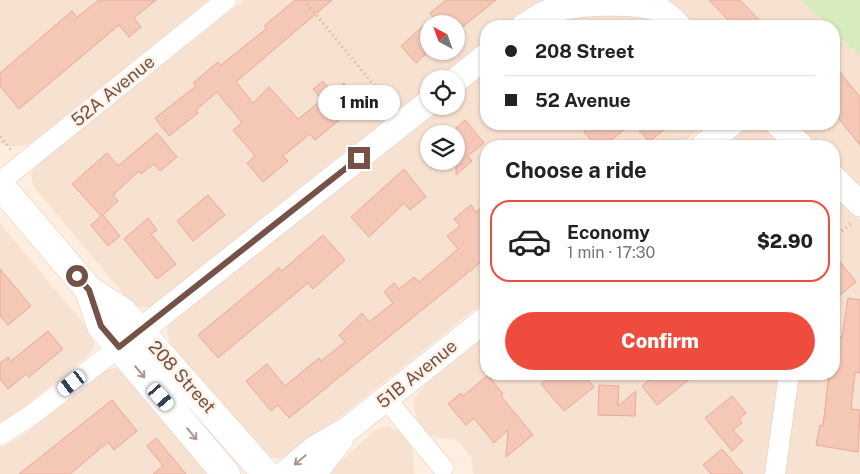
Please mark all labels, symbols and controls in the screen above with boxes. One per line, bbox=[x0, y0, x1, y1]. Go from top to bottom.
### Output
north arrow bbox=[420, 15, 465, 60]
map controls bbox=[420, 15, 465, 170]
text: 208 Street bbox=[535, 40, 634, 62]
street label: 52A Avenue bbox=[67, 51, 159, 131]
button: locate bbox=[420, 70, 465, 115]
callout: 1 min bbox=[318, 86, 400, 120]
text: 52 Avenue bbox=[535, 89, 631, 111]
text: 1 min bbox=[339, 93, 379, 112]
button: layers bbox=[420, 125, 465, 170]
route end bbox=[348, 147, 370, 169]
text: Choose a ride bbox=[505, 157, 647, 183]
icon: car bbox=[507, 219, 552, 264]
text: Economy bbox=[567, 221, 650, 243]
text: $2.90 bbox=[757, 230, 813, 252]
text: 1 min · 17:30 bbox=[567, 243, 655, 262]
route start bbox=[66, 265, 88, 287]
button: Confirm bbox=[505, 312, 815, 370]
street label: 51B Avenue bbox=[372, 335, 461, 412]
street label: 208 Street bbox=[144, 336, 220, 417]
one-way arrow bbox=[134, 365, 145, 378]
car bbox=[55, 368, 88, 398]
car bbox=[145, 381, 176, 413]
one-way arrow bbox=[187, 427, 198, 440]
one-way arrow bbox=[294, 454, 307, 465]

